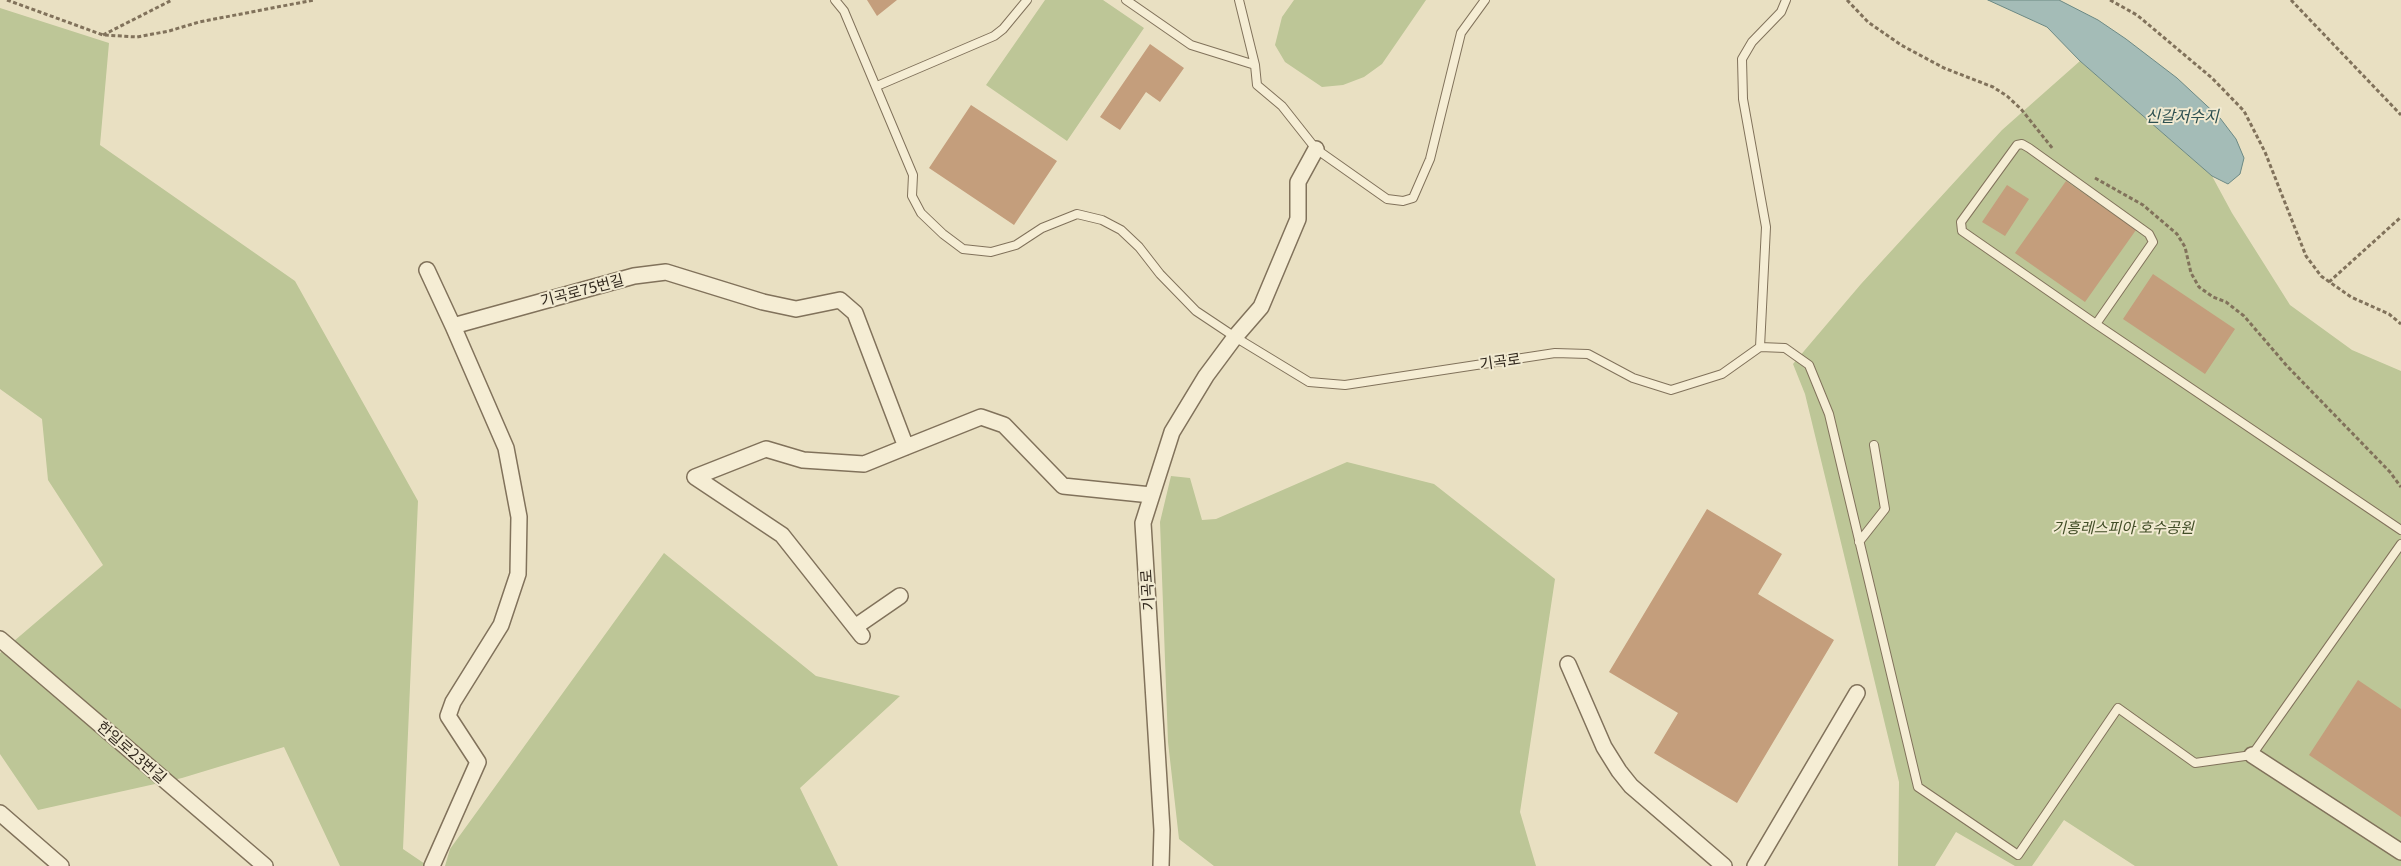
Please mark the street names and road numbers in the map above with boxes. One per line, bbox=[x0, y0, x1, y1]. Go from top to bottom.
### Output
street label: 기곡로75번길 bbox=[538, 270, 626, 310]
street label: 기곡로 bbox=[1478, 349, 1522, 373]
street label: 기곡로 bbox=[1137, 569, 1157, 611]
street label: 한일로23번길 bbox=[94, 717, 170, 787]

